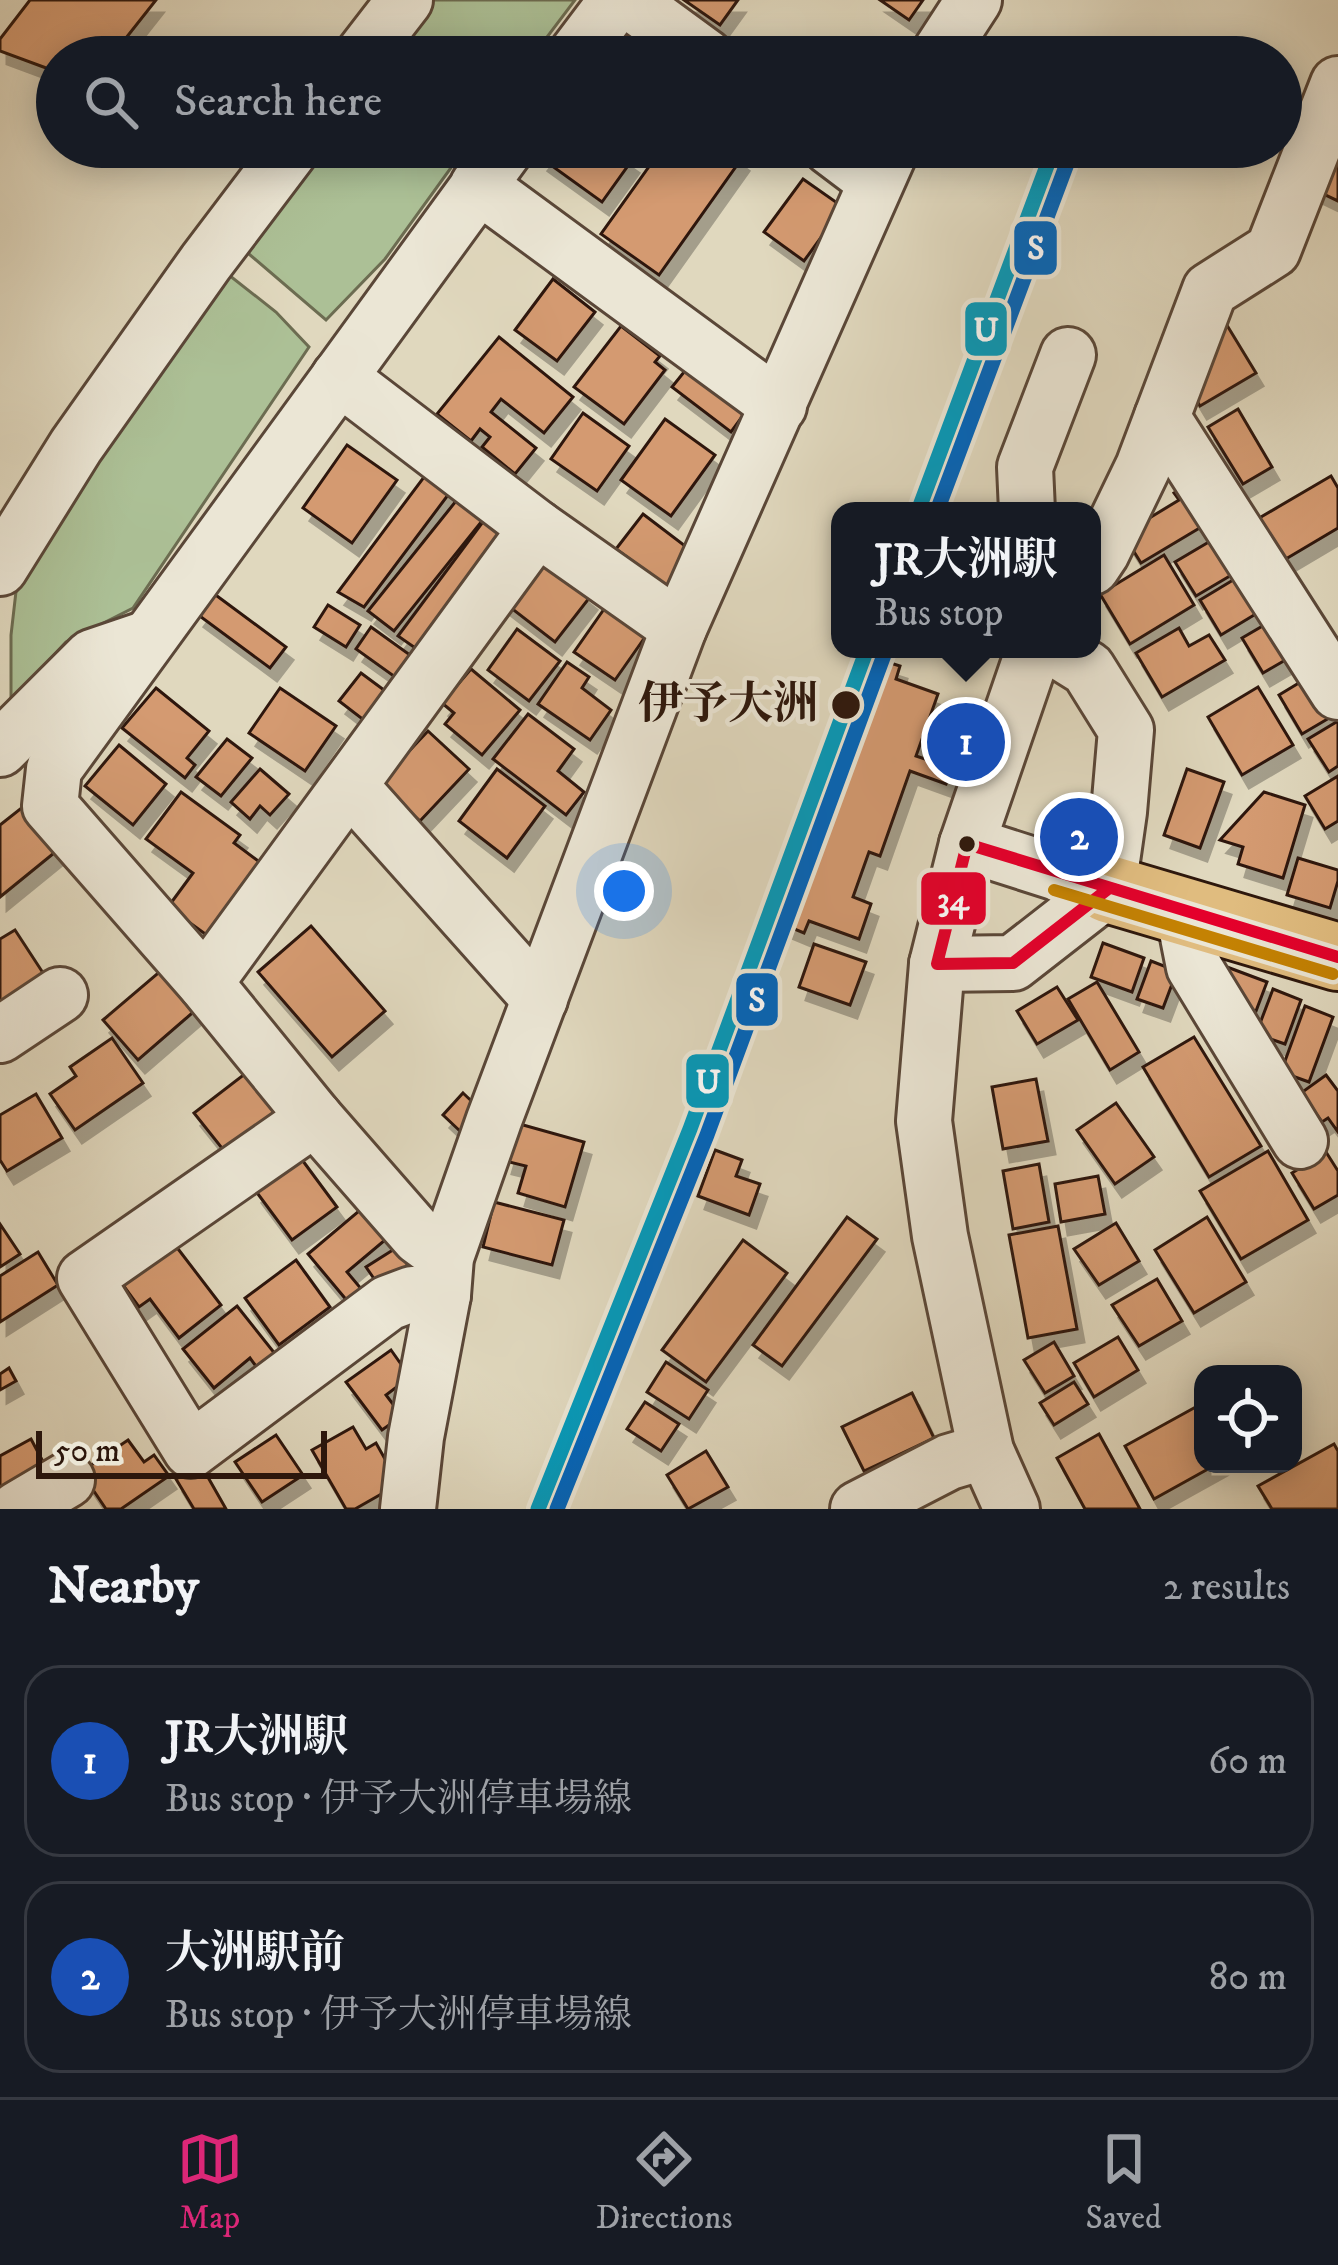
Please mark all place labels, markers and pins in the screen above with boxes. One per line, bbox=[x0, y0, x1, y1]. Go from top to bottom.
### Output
place label: 伊予大洲 bbox=[638, 677, 818, 733]
marker: 伊予大洲 bbox=[829, 688, 863, 722]
pin: 1 bbox=[927, 697, 1005, 787]
pin: 2 bbox=[1040, 792, 1118, 882]
unlabelled marker bbox=[956, 833, 978, 855]

